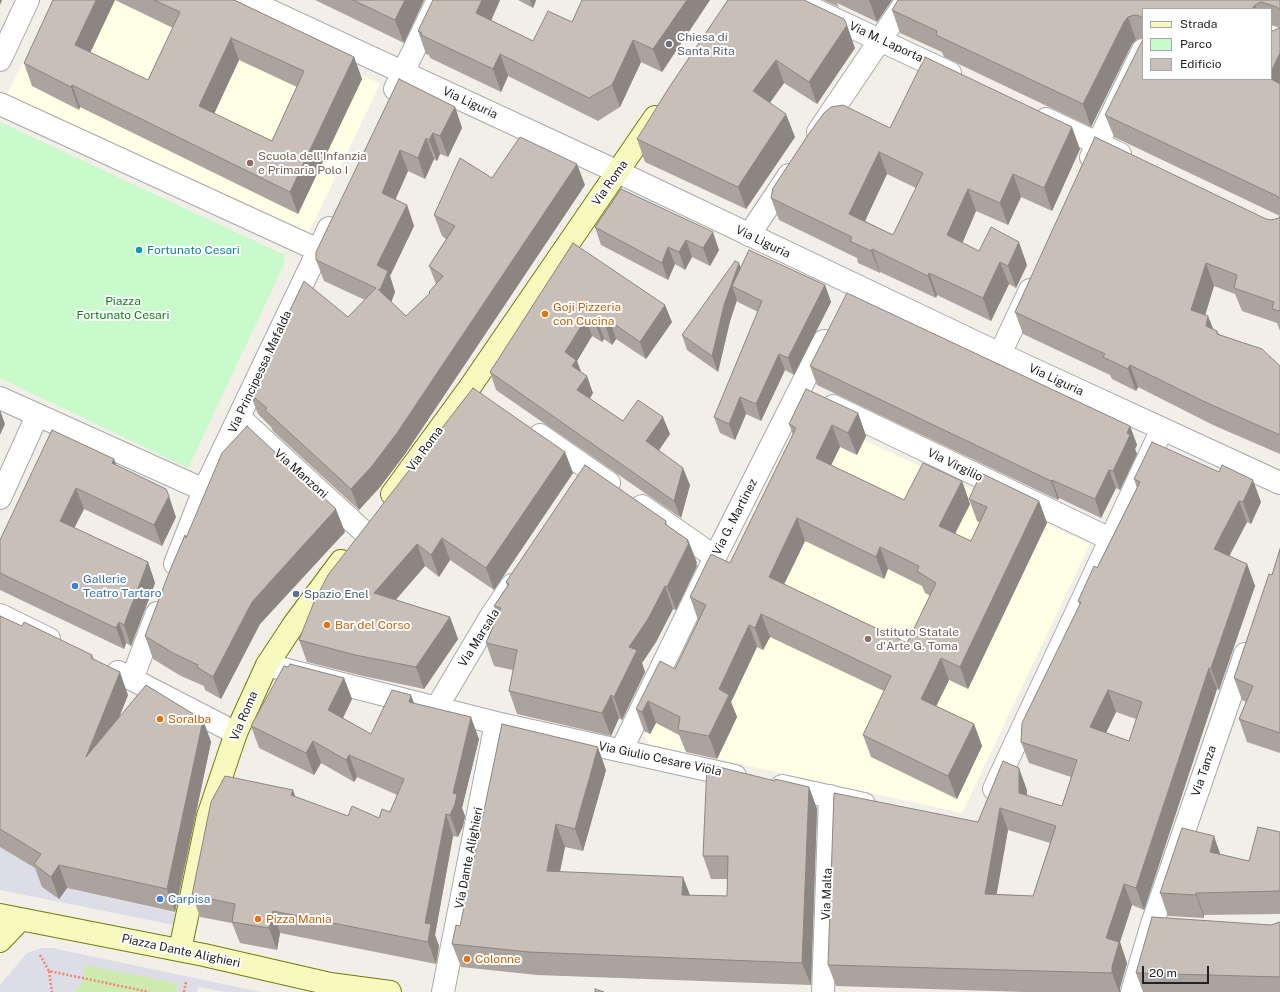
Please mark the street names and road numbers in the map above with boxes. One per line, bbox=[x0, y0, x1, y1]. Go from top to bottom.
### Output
street label: Via M. Laporta bbox=[847, 19, 925, 65]
street label: Via Liguria bbox=[440, 84, 500, 122]
street label: Via Roma bbox=[589, 157, 631, 209]
street label: Via Liguria bbox=[733, 223, 793, 261]
street label: Via Principessa Mafalda bbox=[225, 308, 295, 436]
street label: Via Liguria bbox=[1026, 361, 1086, 399]
street label: Via Roma bbox=[404, 424, 446, 474]
street label: Via Virgilio bbox=[925, 445, 985, 485]
street label: Via Manzoni bbox=[271, 446, 331, 502]
street label: Via G. Martinez bbox=[710, 476, 760, 558]
street label: Via Marsala bbox=[456, 606, 502, 670]
street label: Via Roma bbox=[227, 689, 261, 743]
street label: Via Giulio Cesare Viola bbox=[597, 739, 723, 779]
street label: Via Tanza bbox=[1189, 744, 1219, 798]
street label: Via Dante Alighieri bbox=[452, 806, 486, 910]
street label: Via Malta bbox=[819, 868, 835, 920]
street label: Piazza Dante Alighieri bbox=[120, 931, 242, 971]

